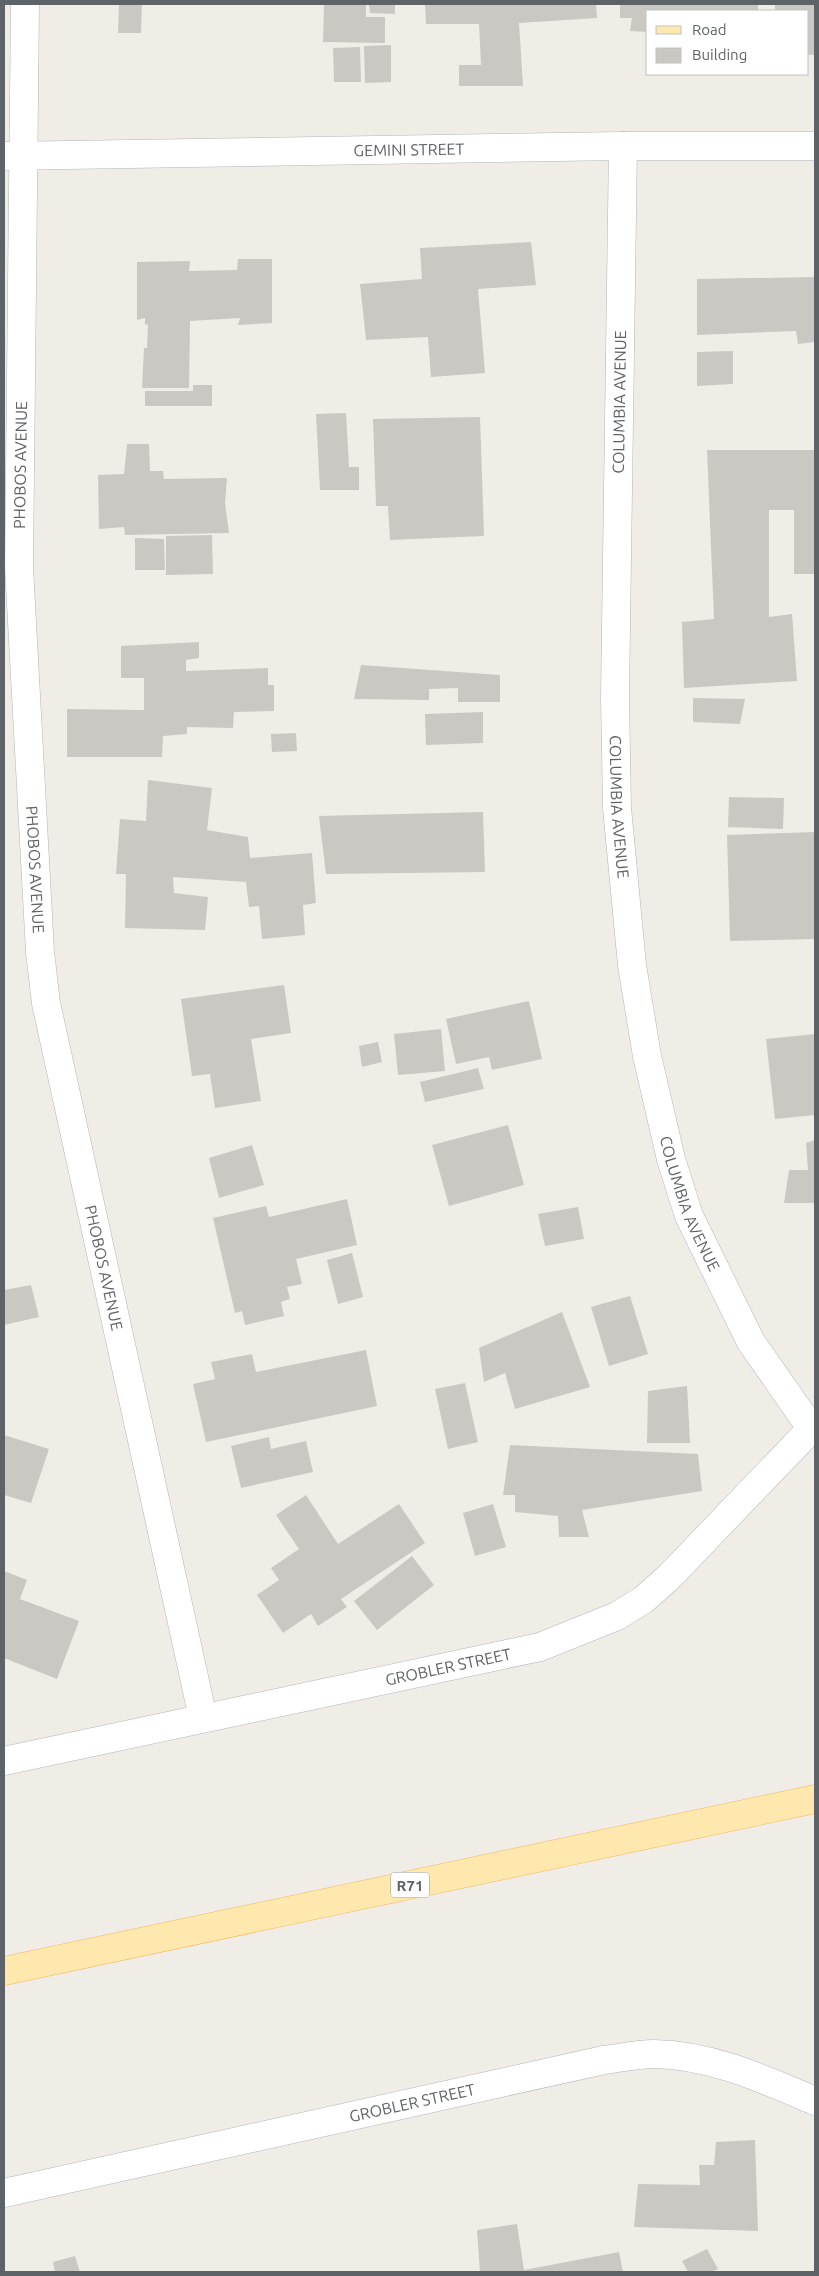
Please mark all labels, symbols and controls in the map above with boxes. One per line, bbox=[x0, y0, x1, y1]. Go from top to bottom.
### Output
legend bbox=[646, 10, 809, 75]
text: Road bbox=[692, 21, 727, 38]
text: Building bbox=[692, 46, 747, 63]
street label: GEMINI STREET bbox=[353, 140, 465, 159]
street label: COLUMBIA AVENUE bbox=[609, 330, 629, 474]
street label: PHOBOS AVENUE bbox=[10, 401, 30, 529]
street label: COLUMBIA AVENUE bbox=[607, 735, 633, 879]
street label: PHOBOS AVENUE bbox=[23, 805, 48, 934]
street label: COLUMBIA AVENUE bbox=[657, 1134, 724, 1274]
street label: PHOBOS AVENUE bbox=[82, 1203, 127, 1332]
street label: GROBLER STREET bbox=[384, 1644, 513, 1689]
road number: R71 bbox=[391, 1872, 429, 1898]
street label: GROBLER STREET bbox=[348, 2080, 477, 2125]

